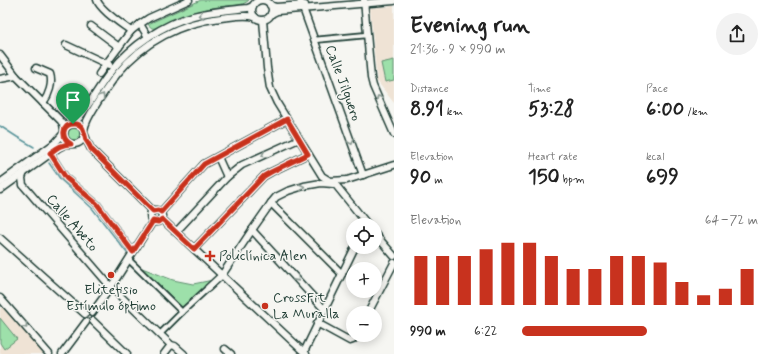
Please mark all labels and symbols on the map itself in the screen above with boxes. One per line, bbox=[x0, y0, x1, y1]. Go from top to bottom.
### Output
one-way arrow bbox=[197, 10, 204, 18]
street label: Calle Jilguero bbox=[320, 42, 365, 124]
pin bbox=[56, 83, 90, 124]
one-way arrow bbox=[97, 93, 105, 100]
one-way arrow bbox=[375, 94, 383, 101]
one-way arrow bbox=[347, 139, 355, 146]
one-way arrow bbox=[260, 150, 268, 158]
one-way arrow bbox=[298, 183, 305, 191]
street label: Calle Abeto bbox=[42, 191, 102, 255]
place label: Policlínica Alen bbox=[219, 247, 307, 265]
marker: Policlínica Alen bbox=[204, 250, 216, 262]
marker: Elitefisio Estímulo óptimo bbox=[106, 270, 116, 280]
one-way arrow bbox=[292, 275, 299, 282]
place label: Elitefisio Estímulo óptimo bbox=[66, 281, 156, 315]
place label: CrossFit La Muralla bbox=[273, 289, 340, 323]
marker: CrossFit La Muralla bbox=[260, 301, 270, 311]
one-way arrow bbox=[20, 321, 27, 328]

